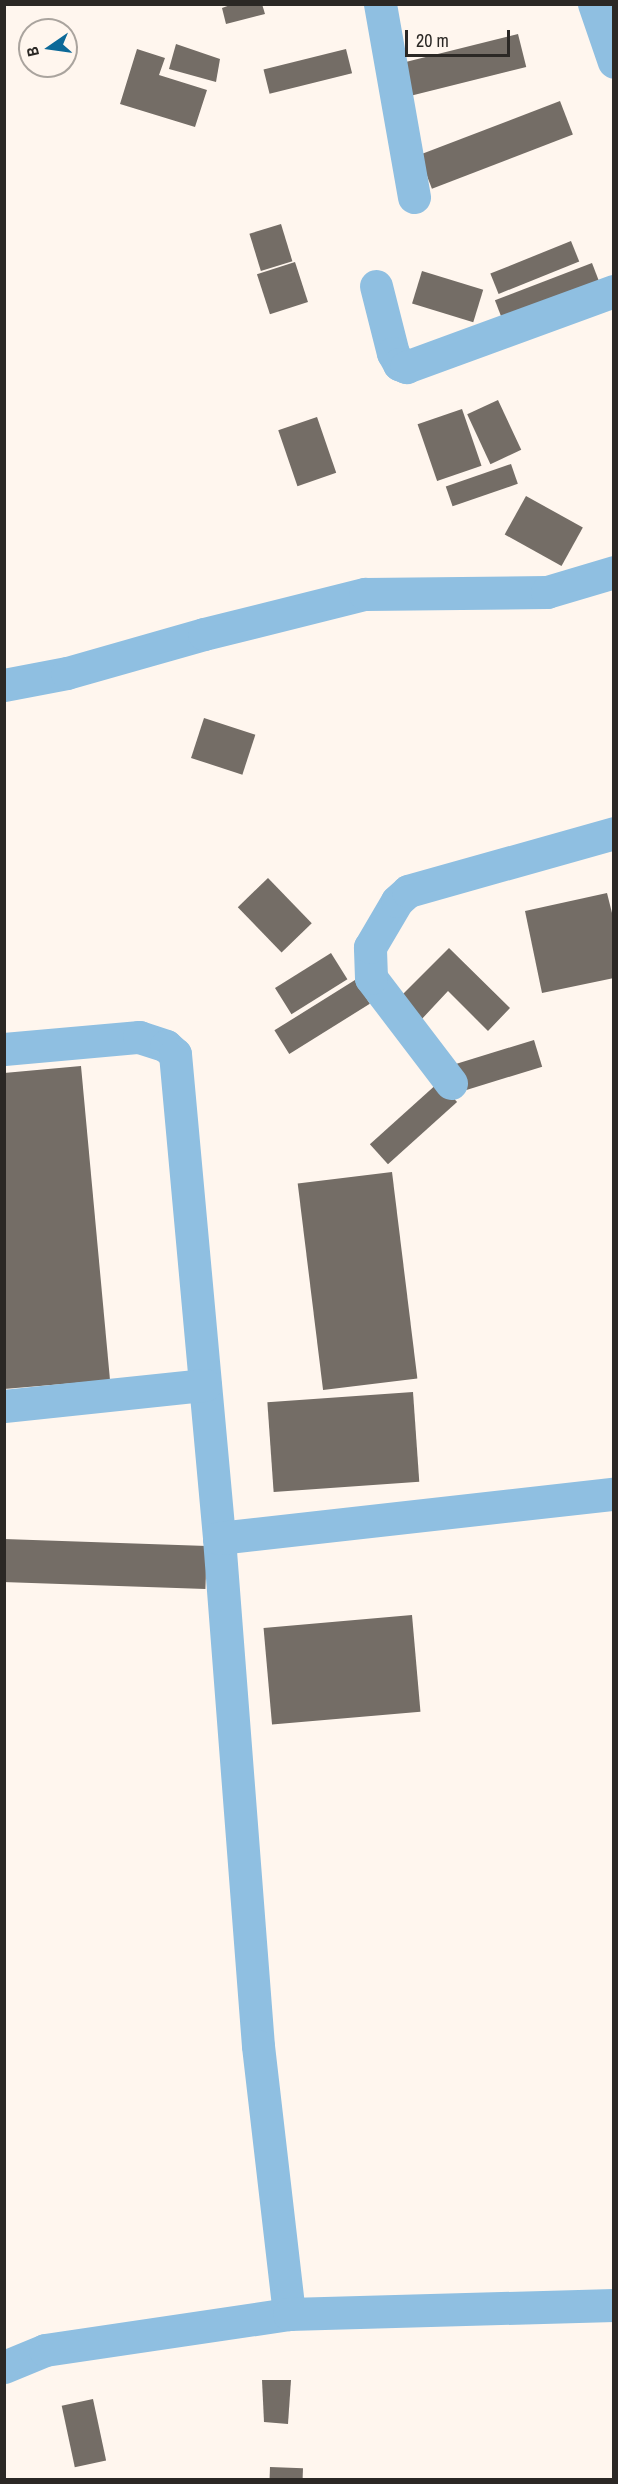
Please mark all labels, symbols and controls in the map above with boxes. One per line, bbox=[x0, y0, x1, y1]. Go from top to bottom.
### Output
north arrow bbox=[18, 18, 78, 78]
scale bar bbox=[408, 18, 513, 56]
text: 20 m bbox=[416, 28, 449, 53]
text: B bbox=[21, 45, 44, 59]

